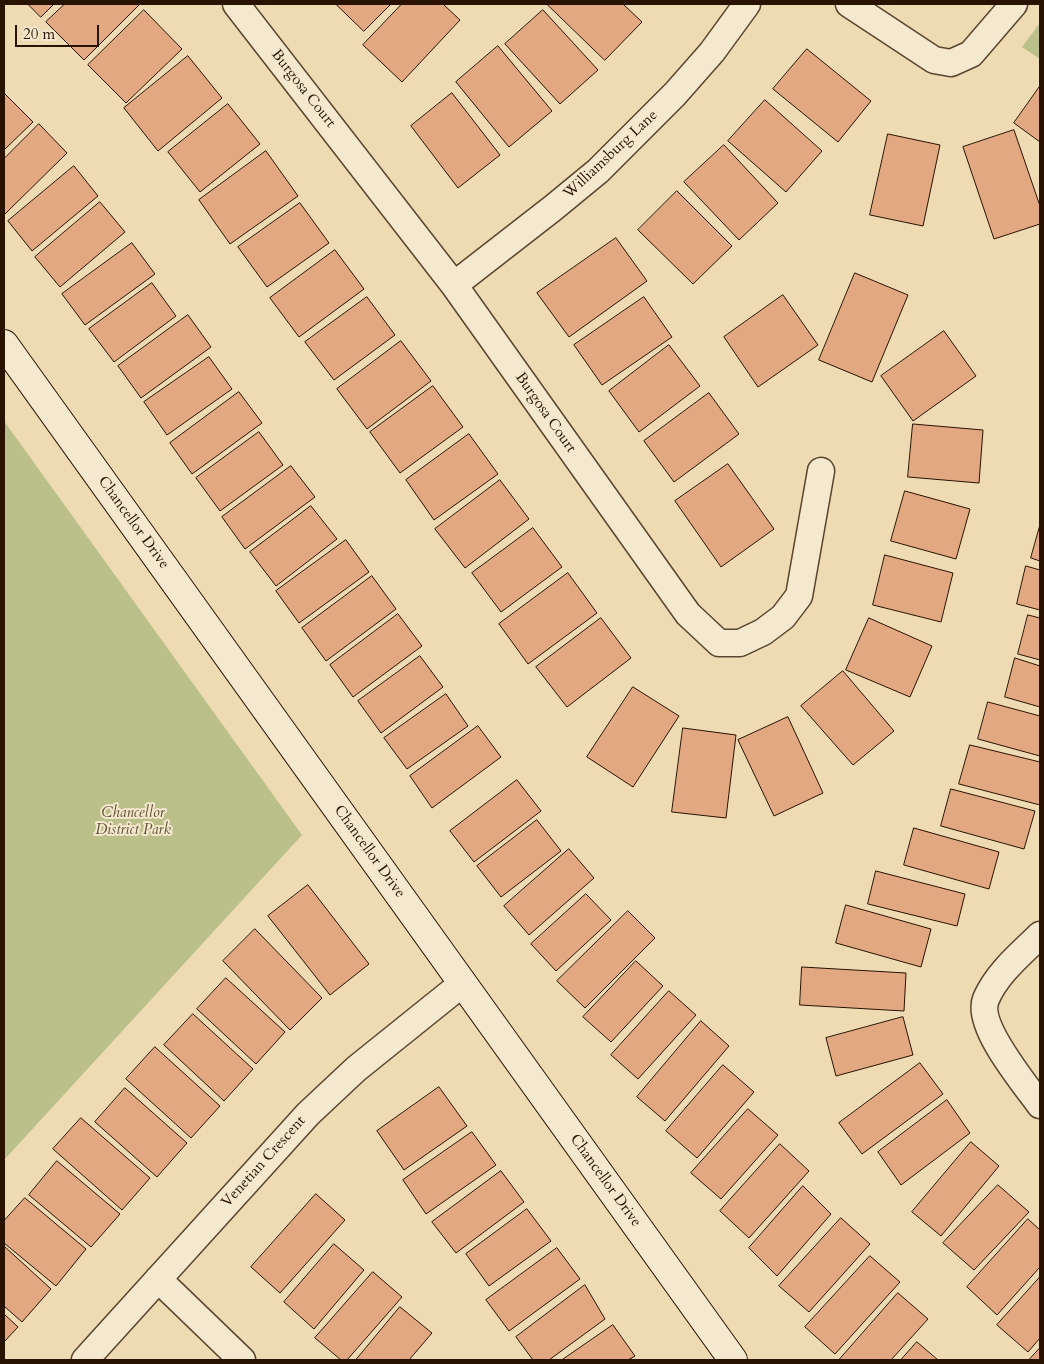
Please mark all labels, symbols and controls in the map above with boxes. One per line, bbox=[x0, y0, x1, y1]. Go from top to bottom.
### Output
scale bar bbox=[18, 15, 101, 47]
text: 20 m bbox=[23, 24, 55, 44]
street label: Burgosa Court bbox=[267, 46, 339, 132]
street label: Williamsburg Lane bbox=[560, 107, 662, 203]
street label: Burgosa Court bbox=[511, 369, 579, 457]
street label: Chancellor Drive bbox=[93, 473, 173, 573]
street label: Chancellor Drive bbox=[329, 802, 409, 902]
park label: Chancellor District Park bbox=[95, 805, 171, 840]
street label: Venetian Crescent bbox=[218, 1113, 310, 1211]
street label: Chancellor Drive bbox=[565, 1131, 645, 1231]

